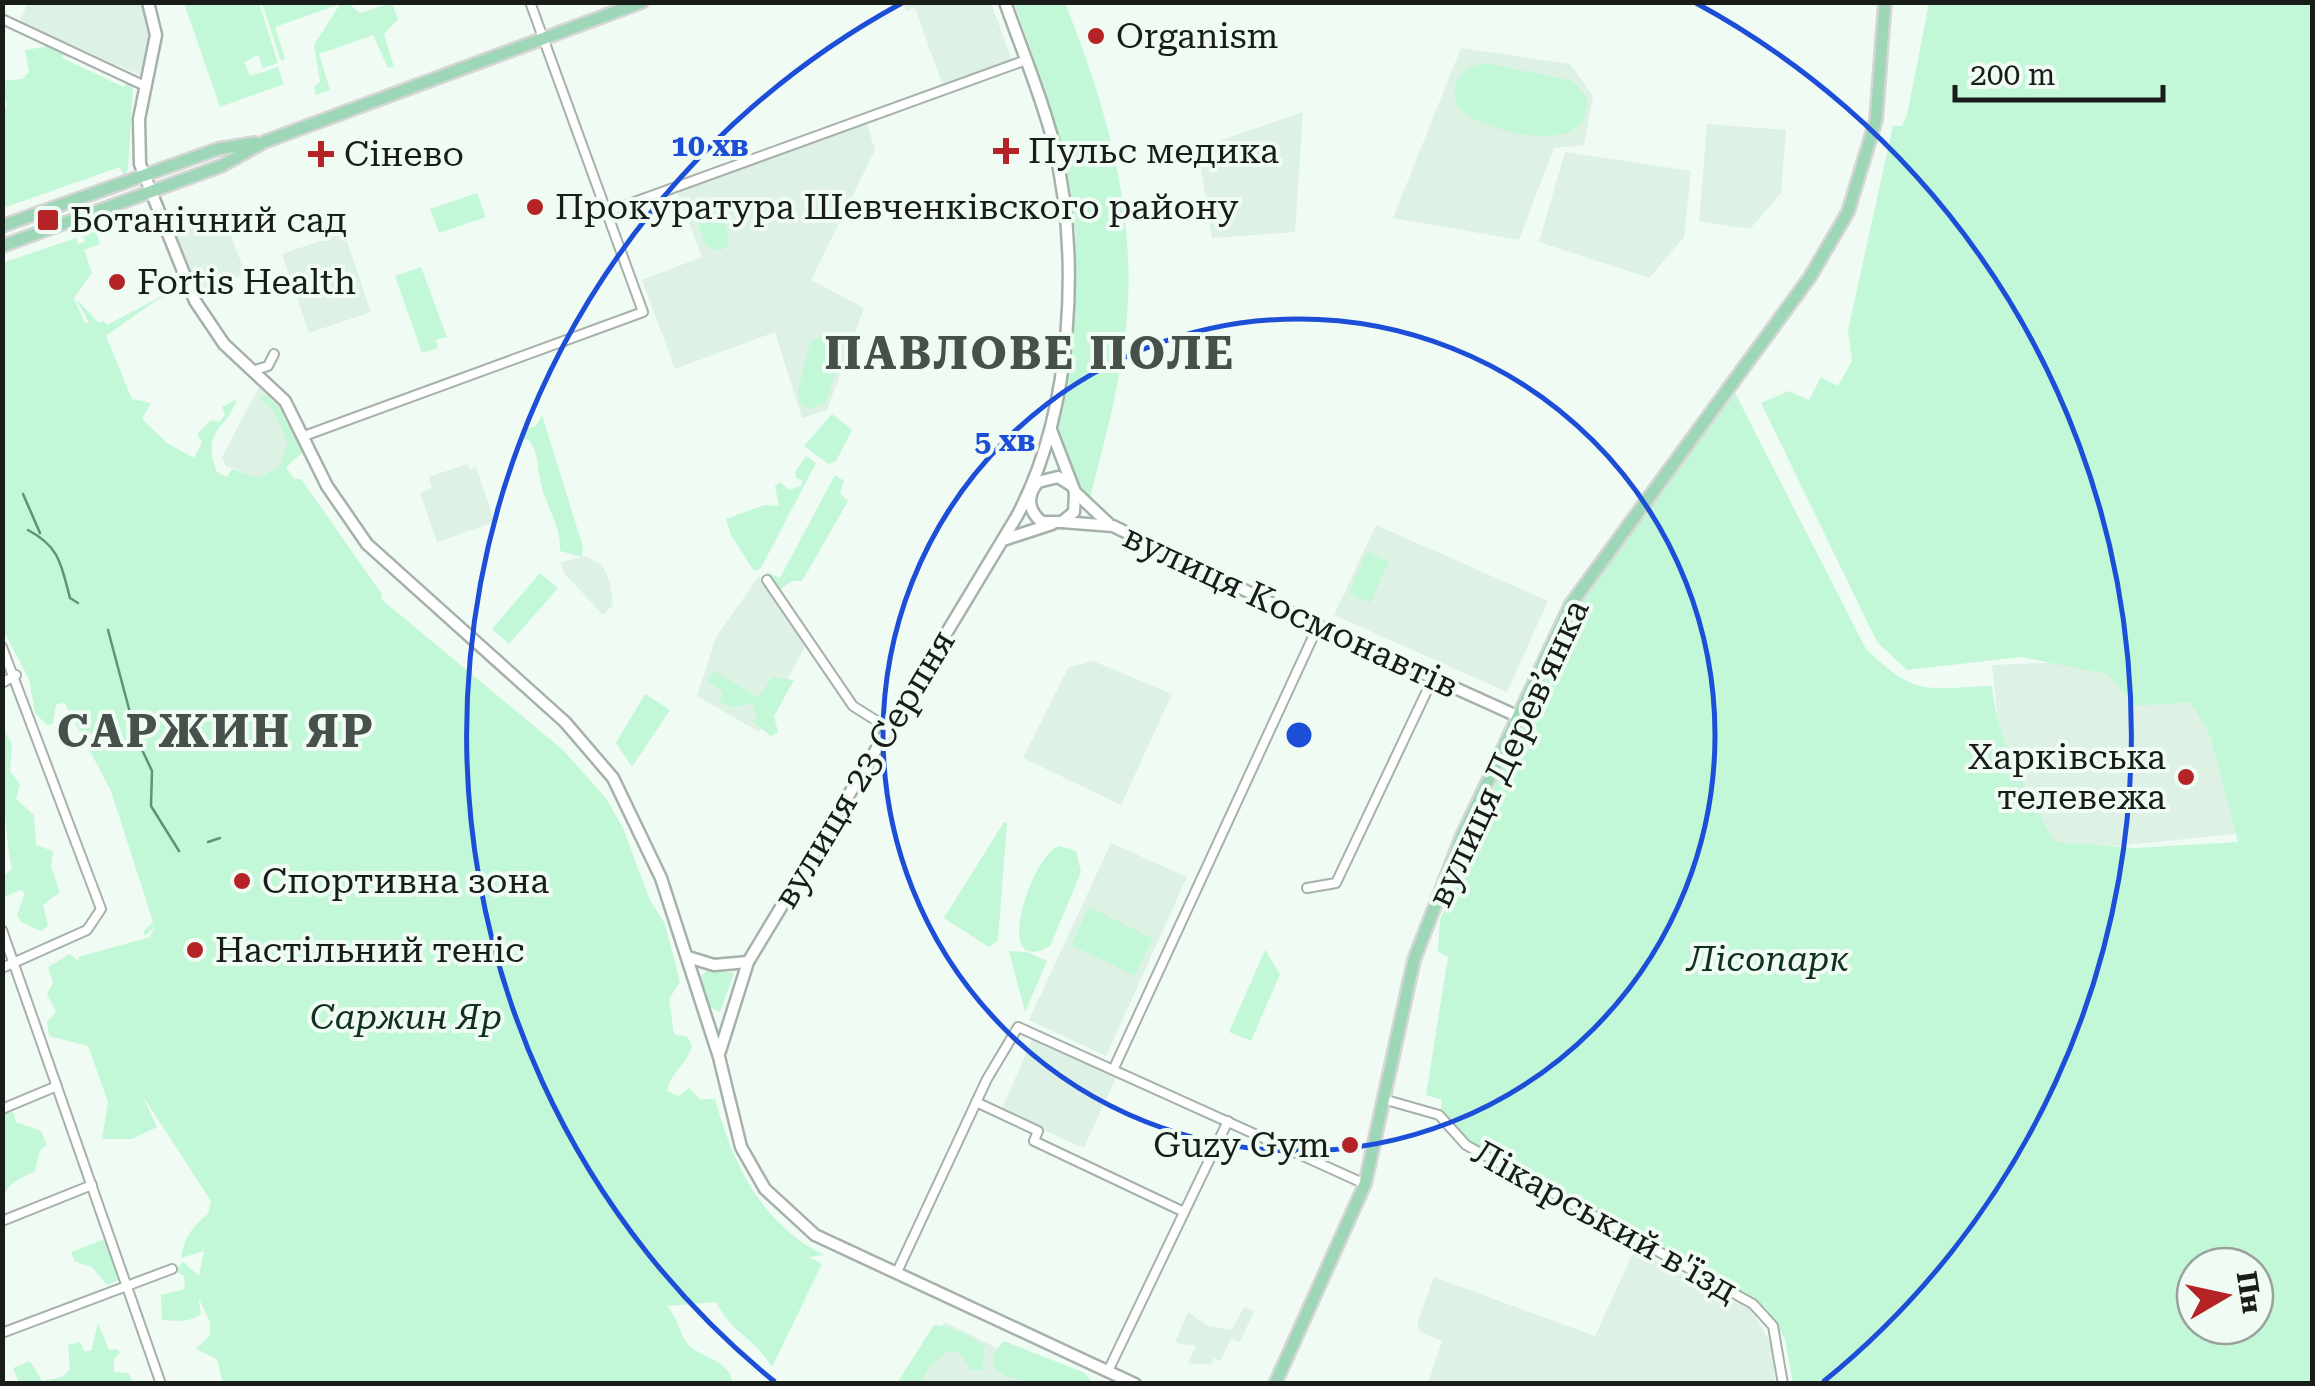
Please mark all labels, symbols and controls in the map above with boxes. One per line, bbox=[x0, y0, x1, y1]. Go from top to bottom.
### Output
place label: Organism bbox=[1116, 16, 1279, 57]
marker: Organism bbox=[1085, 25, 1107, 47]
scale bar bbox=[1955, 40, 2162, 102]
text: 200 m bbox=[1970, 57, 2055, 92]
text: 10 хв bbox=[671, 128, 749, 163]
place label: Пульс медика bbox=[1028, 131, 1279, 172]
place label: Сінево bbox=[344, 134, 464, 175]
marker: Пульс медика bbox=[993, 138, 1019, 164]
marker: Сінево bbox=[308, 141, 334, 167]
place label: Прокуратура Шевченківского району bbox=[555, 187, 1239, 228]
marker: Прокуратура Шевченківского району bbox=[524, 196, 546, 218]
place label: Ботанічний сад bbox=[70, 200, 347, 241]
marker: Ботанічний сад bbox=[35, 207, 61, 233]
place label: Fortis Health bbox=[137, 262, 356, 303]
marker: Fortis Health bbox=[106, 271, 128, 293]
district label: ПАВЛОВЕ ПОЛЕ bbox=[824, 327, 1236, 380]
text: 5 хв bbox=[975, 423, 1035, 458]
street label: вулиця Космонавтів bbox=[1117, 516, 1465, 707]
street label: вулиця Дерев’янка bbox=[1419, 593, 1598, 913]
street label: вулиця 23 Серпня bbox=[765, 623, 964, 916]
district label: САРЖИН ЯР bbox=[57, 705, 375, 758]
centre of rings bbox=[1281, 717, 1317, 753]
place label: Харківська телевежа bbox=[1968, 737, 2166, 818]
marker: Харківська телевежа bbox=[2175, 766, 2197, 788]
place label: Спортивна зона bbox=[262, 861, 549, 902]
marker: Спортивна зона bbox=[231, 870, 253, 892]
place label: Настільний теніс bbox=[215, 930, 525, 971]
marker: Настільний теніс bbox=[184, 939, 206, 961]
park label: Лісопарк bbox=[1685, 939, 1849, 980]
park label: Саржин Яр bbox=[310, 997, 502, 1038]
place label: Guzy Gym bbox=[1153, 1125, 1330, 1166]
street label: Лікарський в'їзд bbox=[1465, 1132, 1744, 1311]
marker: Guzy Gym bbox=[1339, 1134, 1361, 1156]
north arrow bbox=[2175, 1246, 2275, 1346]
text: Пн bbox=[2230, 1269, 2269, 1316]

